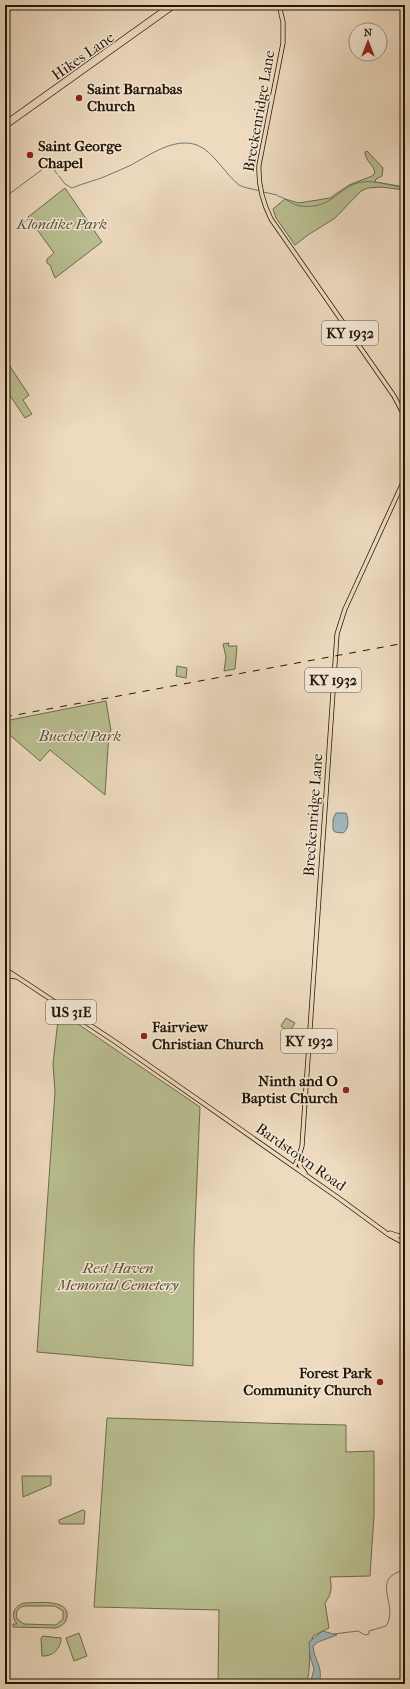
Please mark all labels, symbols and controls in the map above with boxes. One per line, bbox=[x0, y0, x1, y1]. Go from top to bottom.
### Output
north arrow bbox=[348, 22, 388, 62]
text: N bbox=[364, 26, 373, 39]
street label: Hikes Lane bbox=[48, 28, 118, 84]
street label: Breckenridge Lane bbox=[239, 48, 279, 173]
place label: Saint Barnabas Church bbox=[87, 80, 183, 115]
marker: Saint Barnabas Church bbox=[74, 93, 84, 103]
place label: Saint George Chapel bbox=[38, 137, 122, 172]
marker: Saint George Chapel bbox=[25, 150, 35, 160]
park label: Klondike Park bbox=[16, 215, 107, 233]
road number: KY 1932 bbox=[322, 321, 378, 345]
road number: KY 1932 bbox=[305, 668, 361, 692]
park label: Buechel Park bbox=[38, 727, 121, 745]
street label: Breckenridge Lane bbox=[300, 752, 326, 877]
road number: US 31E bbox=[46, 1000, 96, 1024]
place label: Fairview Christian Church bbox=[151, 1018, 264, 1053]
road number: KY 1932 bbox=[281, 1029, 337, 1053]
marker: Fairview Christian Church bbox=[139, 1031, 149, 1041]
place label: Ninth and O Baptist Church bbox=[241, 1072, 339, 1107]
marker: Ninth and O Baptist Church bbox=[341, 1085, 351, 1095]
street label: Bardstown Road bbox=[253, 1119, 350, 1195]
park label: Rest Haven Memorial Cemetery bbox=[57, 1259, 179, 1294]
place label: Forest Park Community Church bbox=[243, 1364, 373, 1399]
marker: Forest Park Community Church bbox=[375, 1377, 385, 1387]

